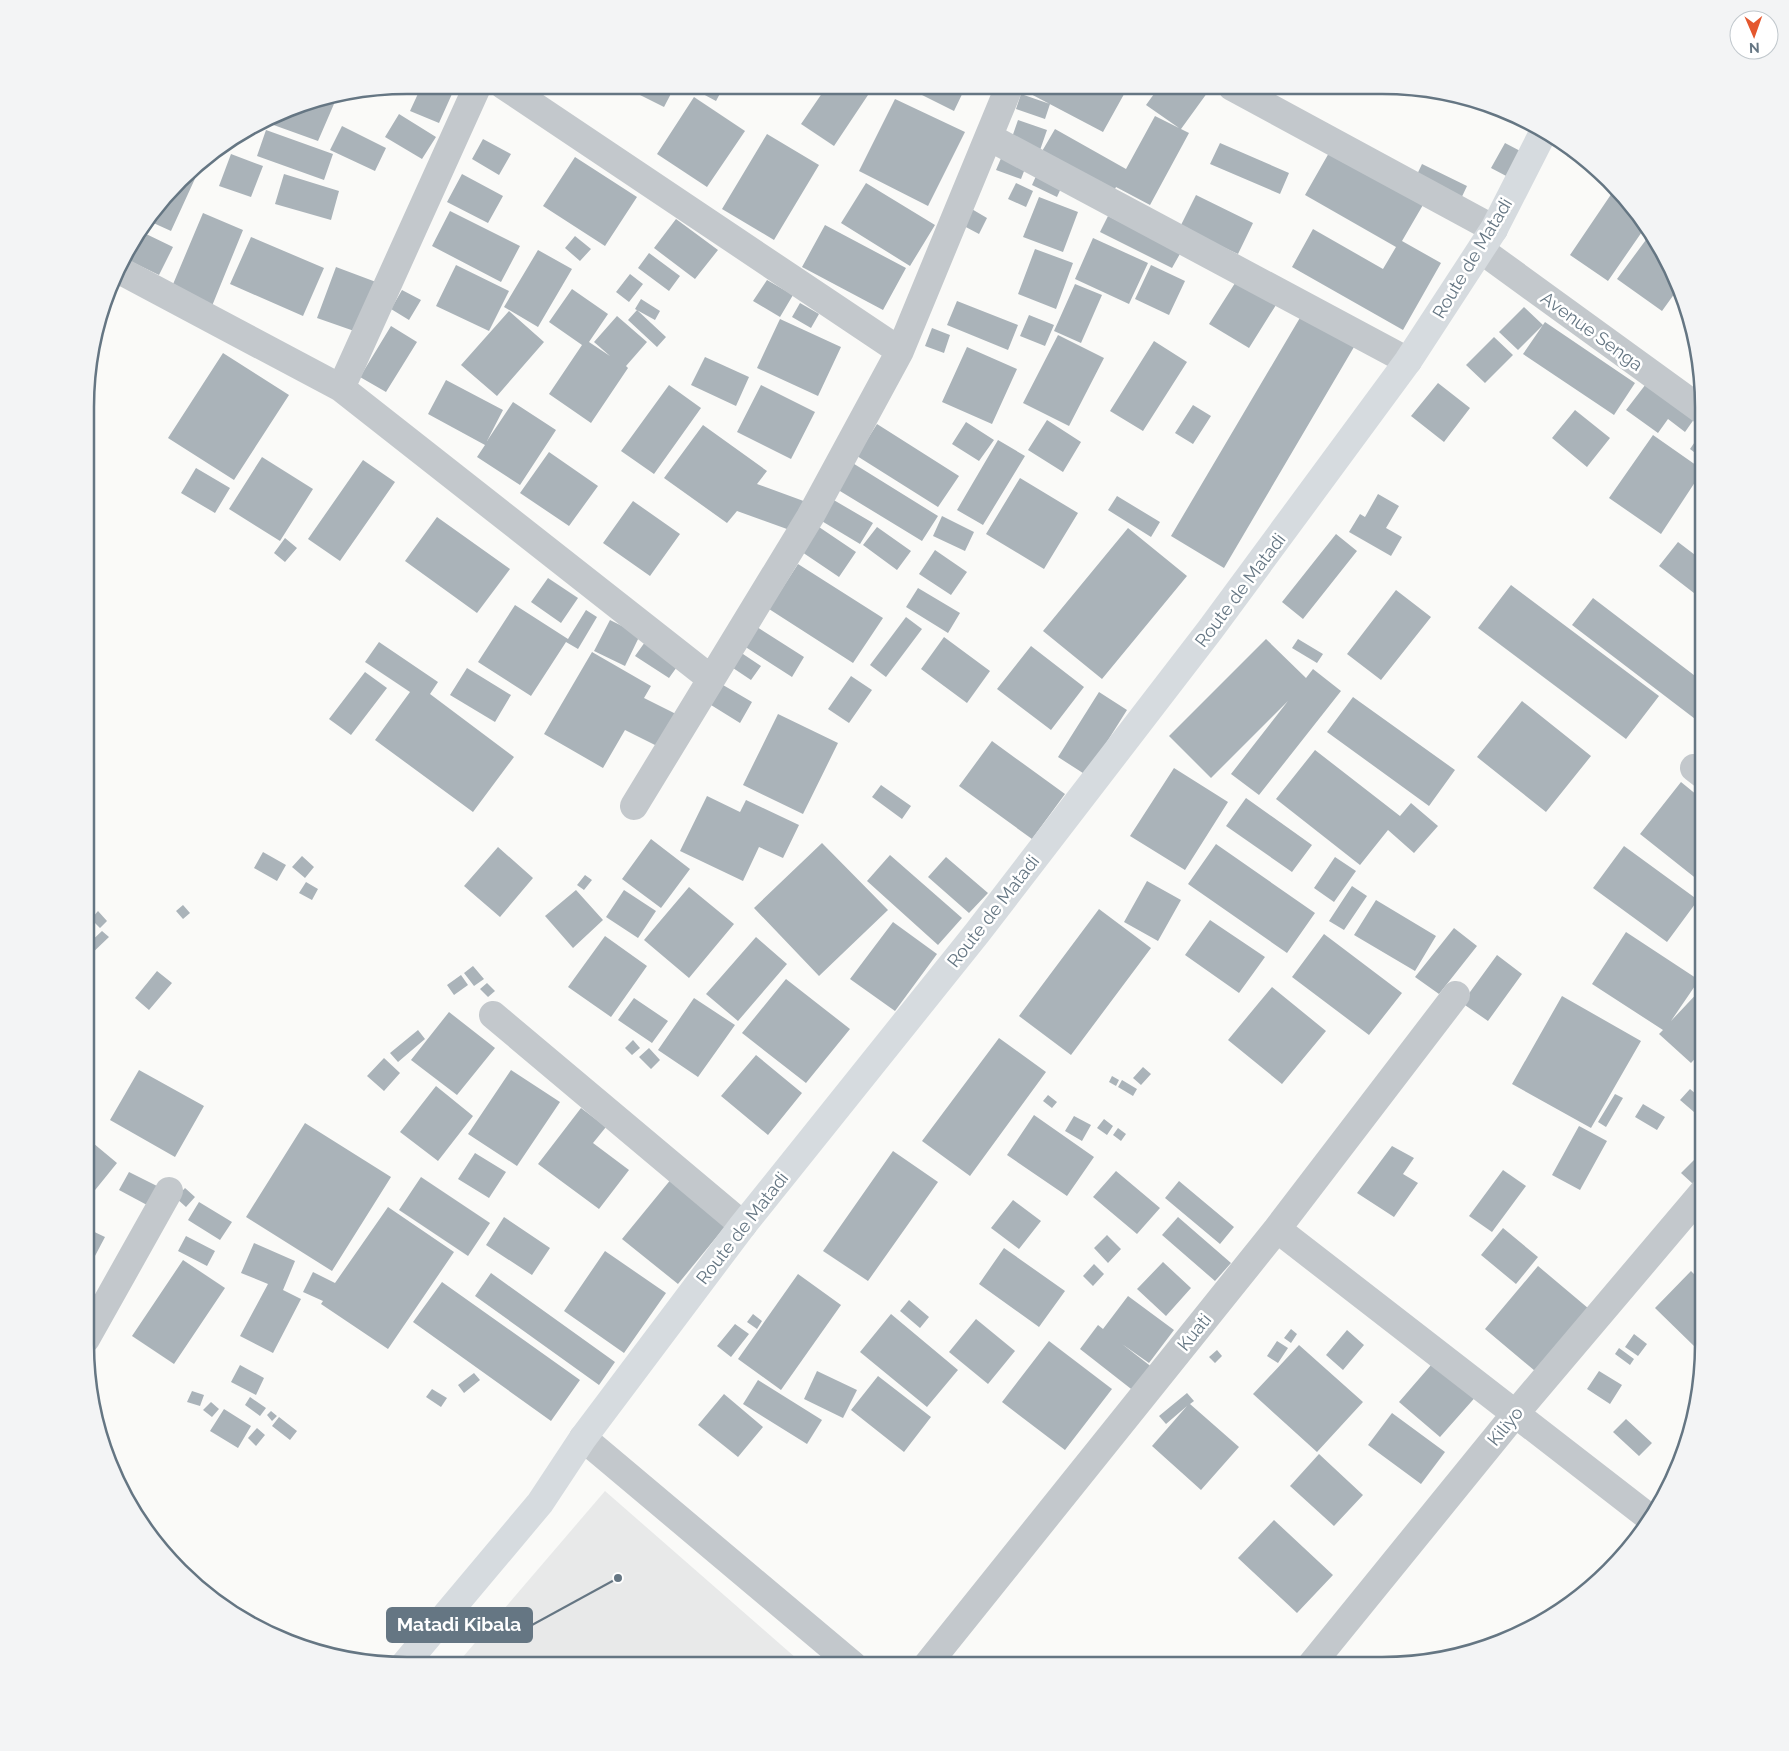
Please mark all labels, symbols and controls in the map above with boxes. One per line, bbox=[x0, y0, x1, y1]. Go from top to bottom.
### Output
north arrow bbox=[1729, 10, 1779, 60]
text: N bbox=[1749, 40, 1760, 56]
street label: Route de Matadi bbox=[1428, 194, 1516, 322]
street label: Avenue Senga bbox=[1537, 287, 1647, 375]
street label: Route de Matadi bbox=[1190, 529, 1290, 651]
street label: Route de Matadi bbox=[943, 851, 1043, 971]
street label: Route de Matadi bbox=[692, 1168, 792, 1288]
street label: Kuati bbox=[1173, 1309, 1215, 1355]
street label: Kiliyo bbox=[1483, 1402, 1527, 1450]
callout: Matadi Kibala bbox=[387, 1608, 532, 1642]
text: Matadi Kibala bbox=[397, 1613, 521, 1635]

